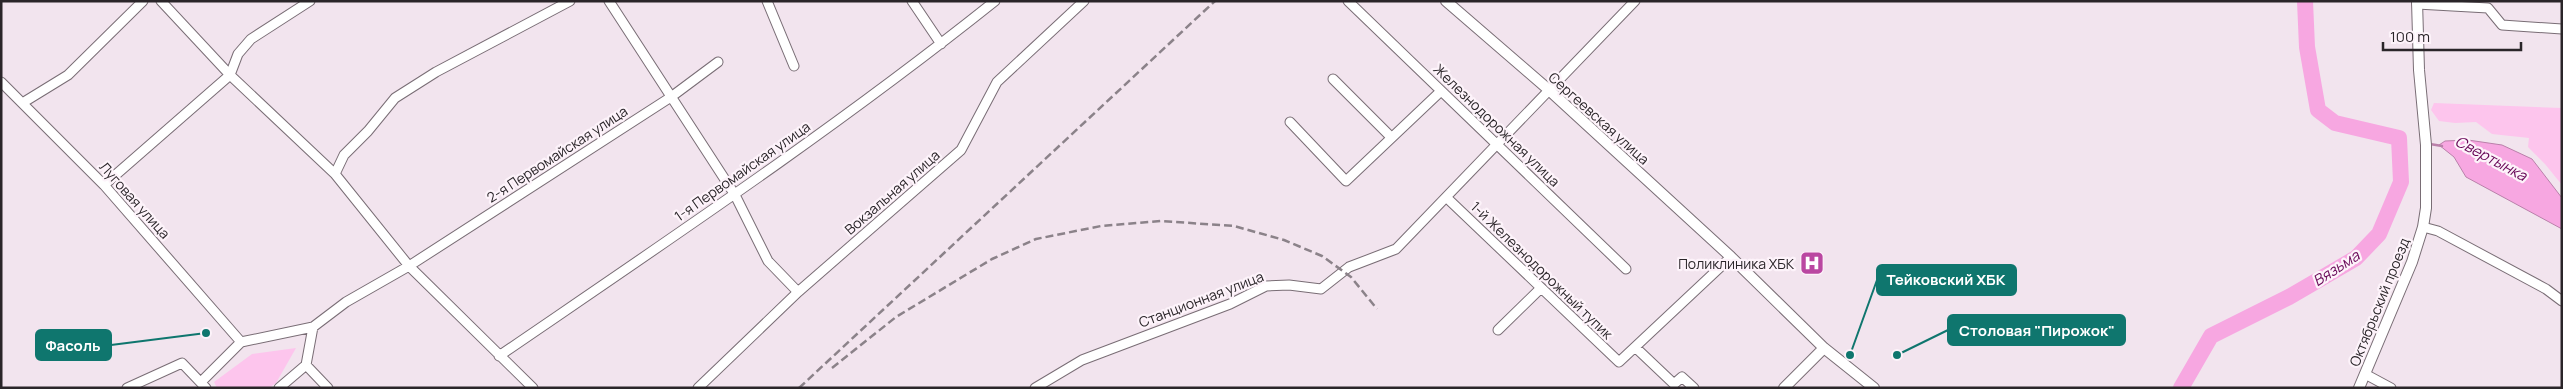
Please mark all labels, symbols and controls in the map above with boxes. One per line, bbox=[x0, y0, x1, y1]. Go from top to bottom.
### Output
scale bar bbox=[2383, 20, 2520, 52]
text: 100 m bbox=[2390, 26, 2430, 47]
street label: Железнодорожная улица bbox=[1430, 60, 1564, 190]
street label: Сергеевская улица bbox=[1545, 68, 1653, 168]
street label: 2-я Первомайская улица bbox=[483, 101, 631, 207]
street label: 1-я Первомайская улица bbox=[670, 117, 814, 225]
water label: Свертынка bbox=[2451, 130, 2531, 186]
street label: Вокзальная улица bbox=[840, 145, 944, 239]
street label: Луговая улица bbox=[95, 158, 175, 242]
street label: 1-й Железнодорожный тупик bbox=[1467, 197, 1618, 344]
street label: Октябрьский проезд bbox=[2345, 235, 2413, 369]
water label: Вязьма bbox=[2309, 245, 2364, 291]
hospital icon: Поликлиника ХБК bbox=[1799, 250, 1825, 276]
place label: Поликлиника ХБК bbox=[1678, 254, 1795, 273]
callout: Тейковский ХБК bbox=[1877, 265, 2016, 295]
street label: Станционная улица bbox=[1136, 266, 1266, 332]
text: Тейковский ХБК bbox=[1887, 269, 2006, 290]
callout: Столовая "Пирожок" bbox=[1948, 315, 2125, 345]
text: Столовая "Пирожок" bbox=[1959, 320, 2115, 341]
callout: Фасоль bbox=[36, 330, 111, 360]
text: Фасоль bbox=[46, 335, 101, 356]

